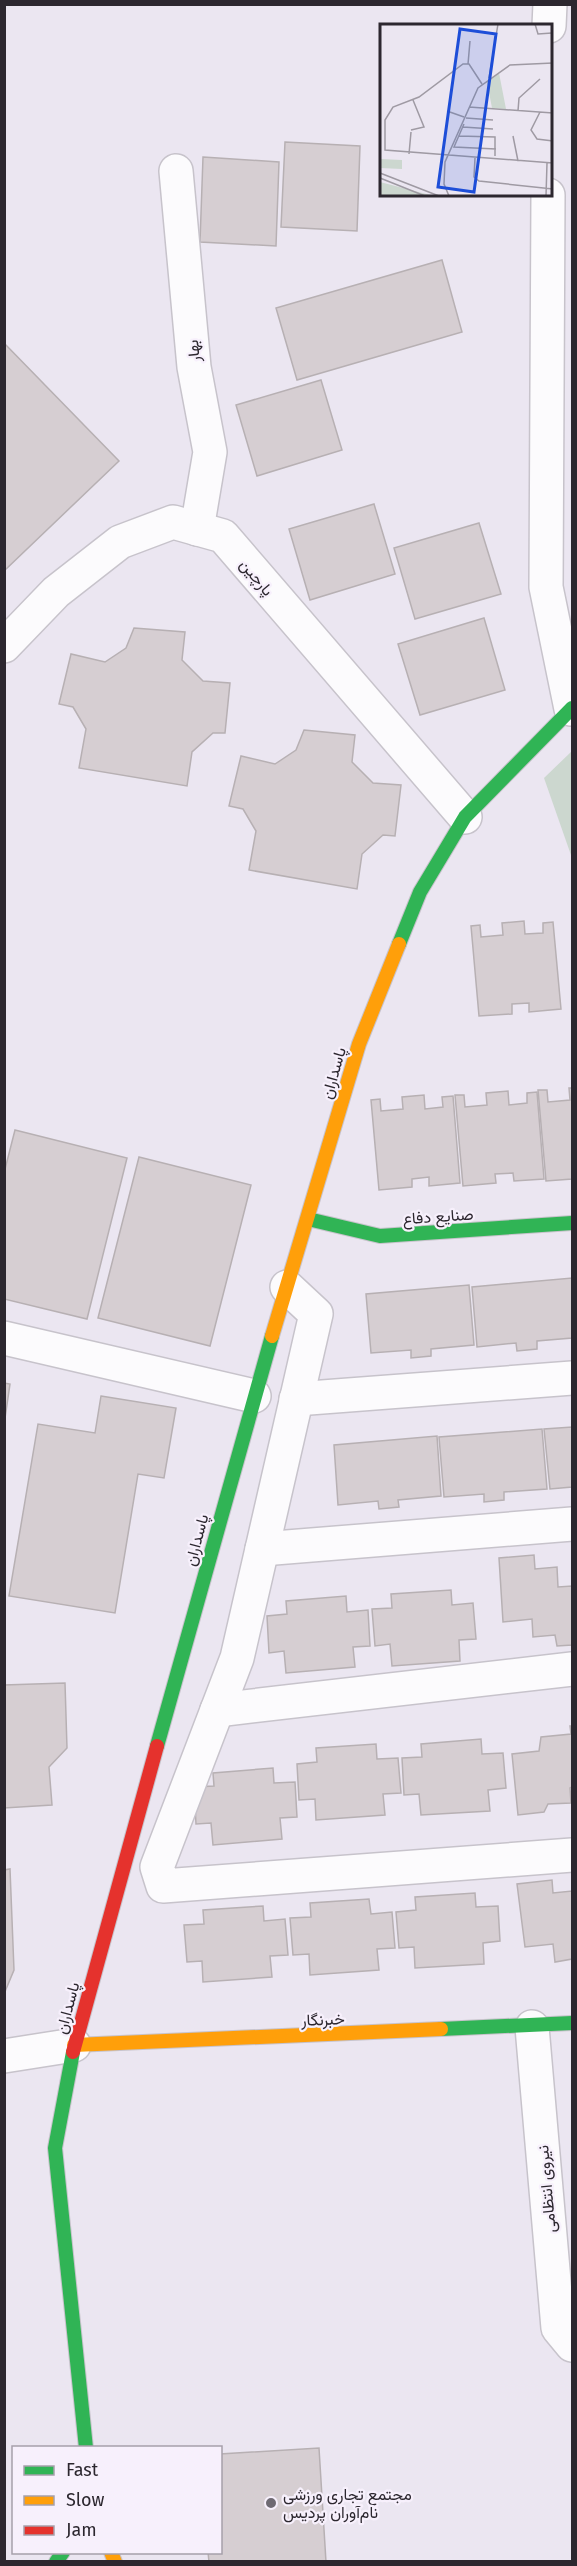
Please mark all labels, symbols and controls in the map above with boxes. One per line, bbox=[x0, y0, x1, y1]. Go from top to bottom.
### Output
inset map bbox=[380, 24, 553, 196]
street label: بهار bbox=[183, 339, 205, 364]
street label: پارچین bbox=[234, 555, 277, 601]
street label: پاسداران bbox=[317, 1045, 352, 1102]
street label: صنایع دفاع bbox=[402, 1205, 474, 1230]
street label: پاسداران bbox=[180, 1512, 214, 1569]
street label: پاسداران bbox=[51, 1980, 85, 2037]
street label: خبرنگار bbox=[300, 2009, 346, 2031]
street label: نیروی انتظامی bbox=[533, 2144, 561, 2233]
legend bbox=[12, 2446, 222, 2554]
text: Fast bbox=[66, 2459, 99, 2481]
place label: مجتمع تجاری ورزشی نام‌آوران پردیس bbox=[283, 2485, 412, 2524]
text: Slow bbox=[66, 2489, 105, 2511]
marker: مجتمع تجاری ورزشی نام‌آوران پردیس bbox=[264, 2496, 278, 2510]
text: Jam bbox=[66, 2519, 97, 2541]

